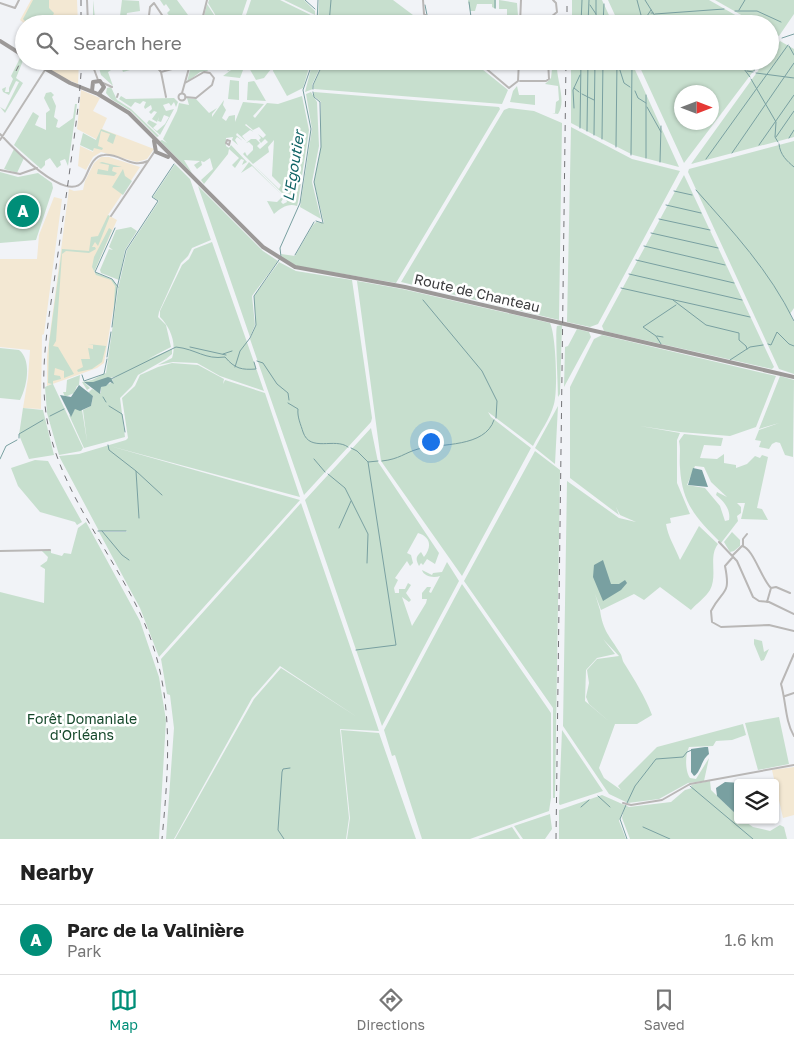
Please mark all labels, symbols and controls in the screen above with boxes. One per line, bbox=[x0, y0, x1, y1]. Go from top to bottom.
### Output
search box bbox=[15, 15, 779, 70]
icon: search bbox=[33, 29, 61, 57]
text: Search here bbox=[73, 31, 182, 54]
north arrow bbox=[674, 85, 719, 130]
water label: L'Egoutier bbox=[279, 127, 309, 203]
pin: A bbox=[7, 192, 39, 230]
street label: Route de Chanteau bbox=[413, 270, 542, 315]
your location bbox=[418, 429, 444, 455]
park label: Forêt Domaniale d'Orléans bbox=[27, 710, 137, 743]
map controls bbox=[734, 779, 779, 824]
button: layers bbox=[734, 779, 779, 824]
text: Nearby bbox=[20, 859, 94, 885]
text: Parc de la Valinière bbox=[67, 918, 244, 941]
text: A bbox=[30, 930, 42, 950]
text: 1.6 km bbox=[725, 930, 774, 950]
text: Park bbox=[67, 941, 102, 961]
tab: Map bbox=[109, 986, 138, 1033]
tab: Directions bbox=[357, 986, 425, 1033]
tab: Saved bbox=[644, 986, 685, 1033]

